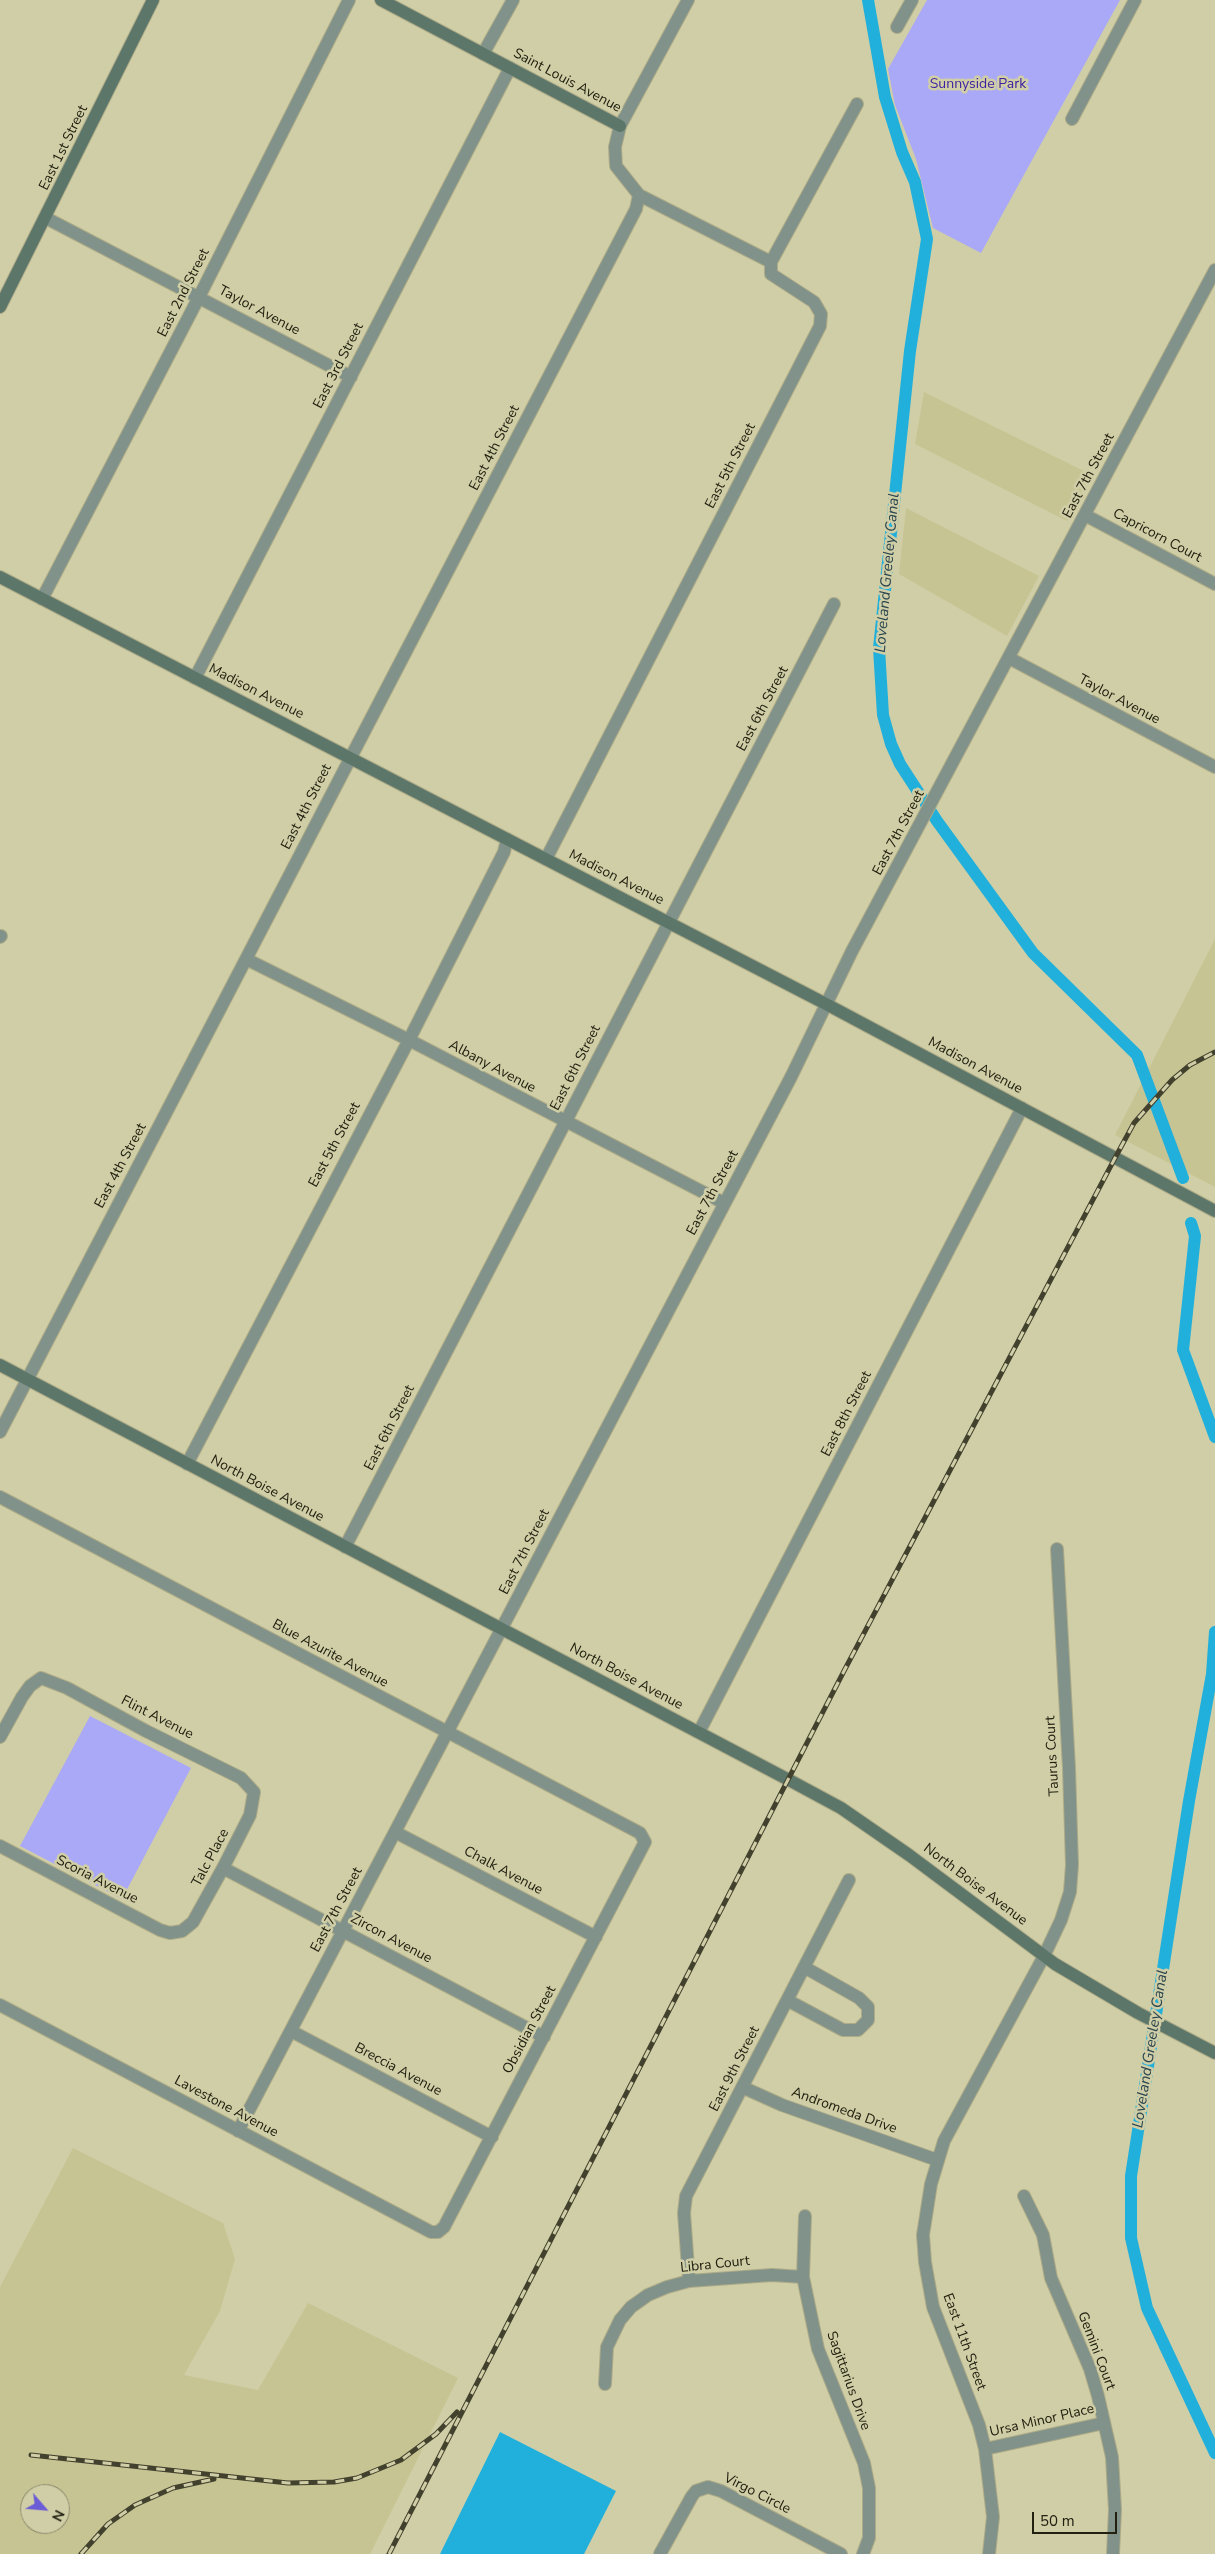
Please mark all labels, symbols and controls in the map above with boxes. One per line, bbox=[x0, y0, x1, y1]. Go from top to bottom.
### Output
street label: Saint Louis Avenue bbox=[510, 45, 624, 117]
park label: Sunnyside Park bbox=[930, 77, 1026, 93]
street label: East 1st Street bbox=[36, 103, 92, 193]
street label: East 2nd Street bbox=[155, 246, 213, 340]
street label: Taylor Avenue bbox=[215, 282, 303, 340]
street label: East 3rd Street bbox=[310, 320, 368, 412]
street label: East 4th Street bbox=[466, 402, 524, 494]
street label: East 5th Street bbox=[702, 420, 760, 512]
street label: East 7th Street bbox=[1060, 431, 1118, 521]
water label: Loveland Greeley Canal bbox=[872, 492, 904, 654]
street label: Capricorn Court bbox=[1110, 505, 1204, 567]
street label: Madison Avenue bbox=[206, 661, 306, 723]
street label: East 6th Street bbox=[734, 664, 792, 754]
street label: Taylor Avenue bbox=[1075, 671, 1163, 729]
street label: East 4th Street bbox=[278, 761, 336, 853]
street label: East 7th Street bbox=[870, 788, 928, 878]
street label: Madison Avenue bbox=[566, 847, 666, 909]
street label: East 6th Street bbox=[547, 1022, 605, 1114]
street label: Madison Avenue bbox=[925, 1034, 1025, 1098]
street label: Albany Avenue bbox=[446, 1037, 538, 1097]
street label: East 5th Street bbox=[306, 1100, 364, 1190]
street label: East 4th Street bbox=[92, 1121, 150, 1211]
street label: East 7th Street bbox=[684, 1148, 742, 1238]
street label: East 8th Street bbox=[818, 1368, 876, 1460]
street label: East 6th Street bbox=[361, 1382, 419, 1474]
street label: North Boise Avenue bbox=[207, 1452, 327, 1526]
street label: East 7th Street bbox=[496, 1506, 554, 1598]
street label: Blue Azurite Avenue bbox=[269, 1616, 391, 1692]
street label: North Boise Avenue bbox=[566, 1640, 686, 1714]
street label: Flint Avenue bbox=[118, 1693, 196, 1743]
street label: Taurus Court bbox=[1043, 1715, 1063, 1797]
street label: Talc Place bbox=[189, 1826, 233, 1890]
street label: North Boise Avenue bbox=[920, 1840, 1030, 1930]
street label: Chalk Avenue bbox=[461, 1843, 545, 1899]
street label: Scoria Avenue bbox=[53, 1852, 141, 1908]
street label: East 7th Street bbox=[308, 1865, 366, 1955]
street label: Zircon Avenue bbox=[347, 1911, 435, 1967]
water label: Loveland Greeley Canal bbox=[1130, 1969, 1172, 2129]
street label: Obsidian Street bbox=[500, 1983, 560, 2077]
street label: East 9th Street bbox=[706, 2023, 764, 2115]
street label: Breccia Avenue bbox=[351, 2040, 445, 2100]
street label: Lavestone Avenue bbox=[171, 2072, 281, 2142]
street label: Andromeda Drive bbox=[789, 2084, 899, 2138]
street label: Libra Court bbox=[679, 2253, 751, 2277]
street label: East 11th Street bbox=[939, 2291, 989, 2393]
street label: Gemini Court bbox=[1073, 2309, 1119, 2393]
street label: Sagittarius Drive bbox=[822, 2329, 874, 2433]
street label: Ursa Minor Place bbox=[988, 2401, 1096, 2441]
street label: Virgo Circle bbox=[721, 2470, 793, 2518]
north arrow bbox=[20, 2484, 70, 2534]
scale bar bbox=[1035, 2502, 1120, 2534]
text: N bbox=[47, 2507, 69, 2525]
text: 50 m bbox=[1040, 2511, 1075, 2531]

